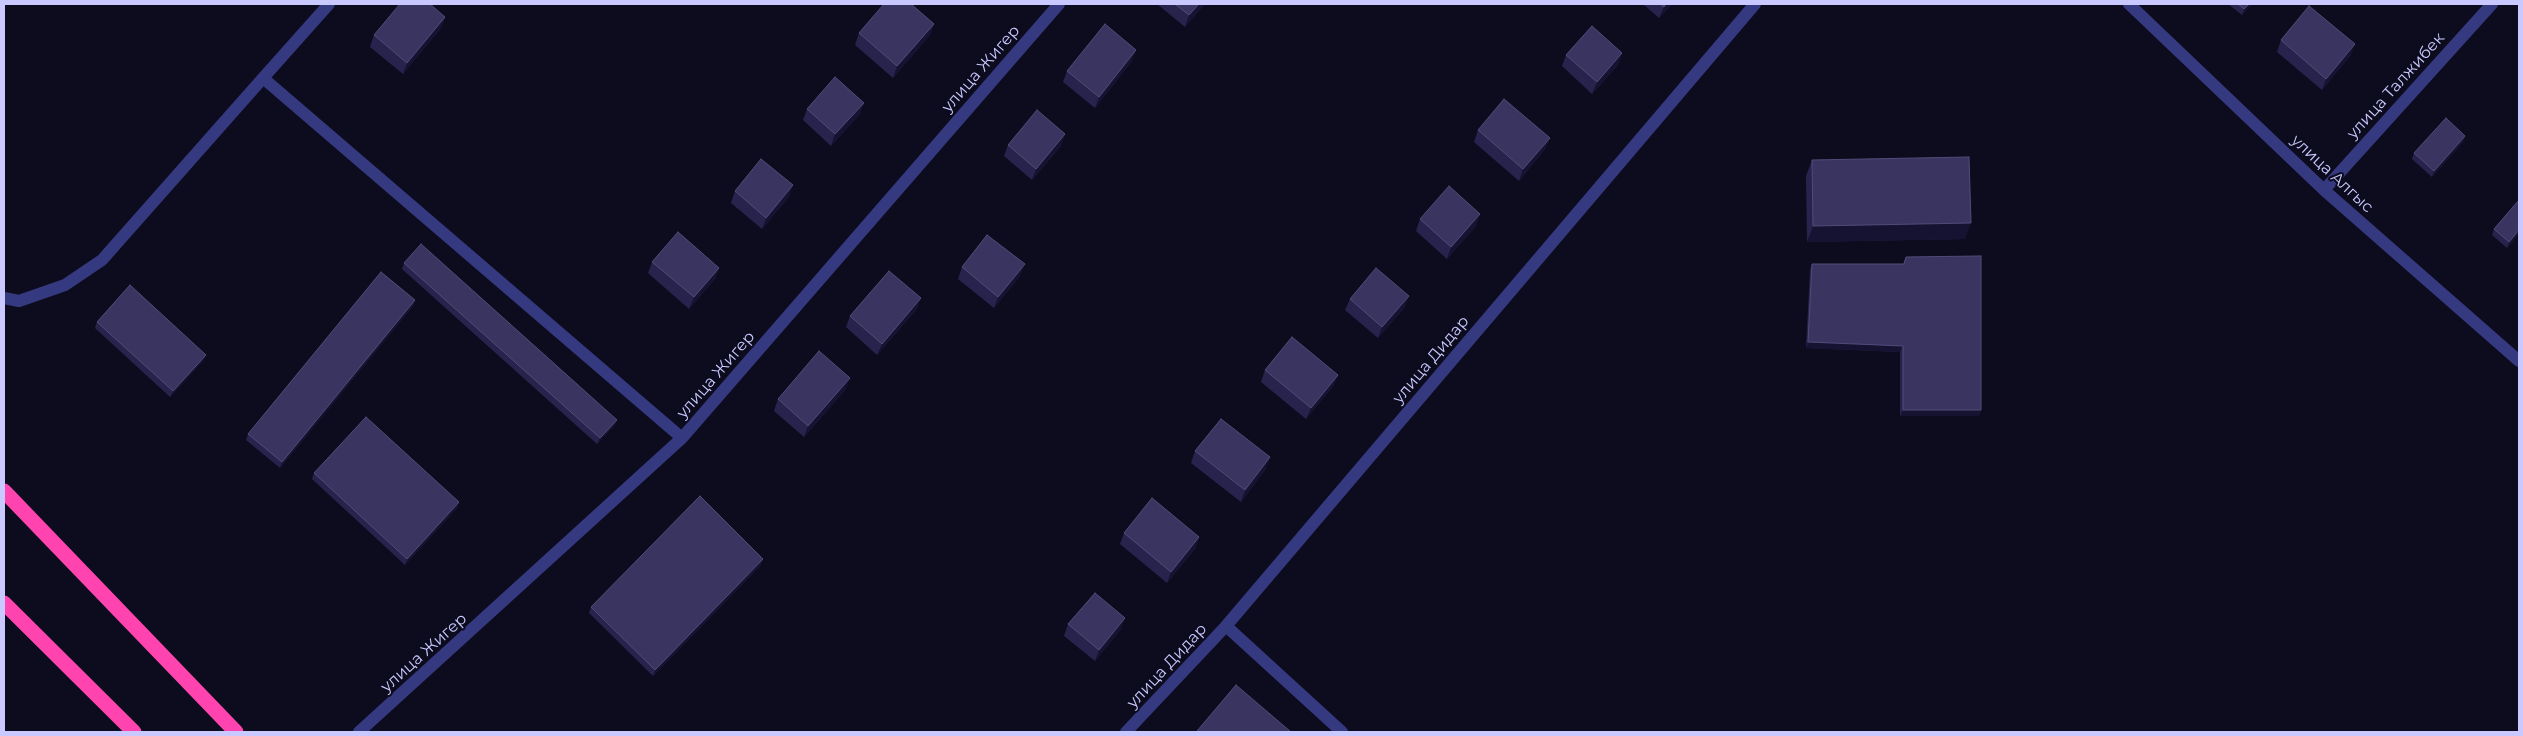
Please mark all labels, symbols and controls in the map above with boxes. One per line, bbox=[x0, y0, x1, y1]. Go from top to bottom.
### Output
street label: улица Жигер bbox=[938, 21, 1024, 117]
street label: улица Талжибек bbox=[2343, 29, 2449, 143]
street label: улица Алгыс bbox=[2287, 131, 2377, 217]
street label: улица Дидар bbox=[1389, 312, 1473, 408]
street label: улица Жигер bbox=[673, 327, 759, 423]
street label: улица Жигер bbox=[377, 609, 471, 697]
street label: улица Дидар bbox=[1123, 620, 1211, 712]

